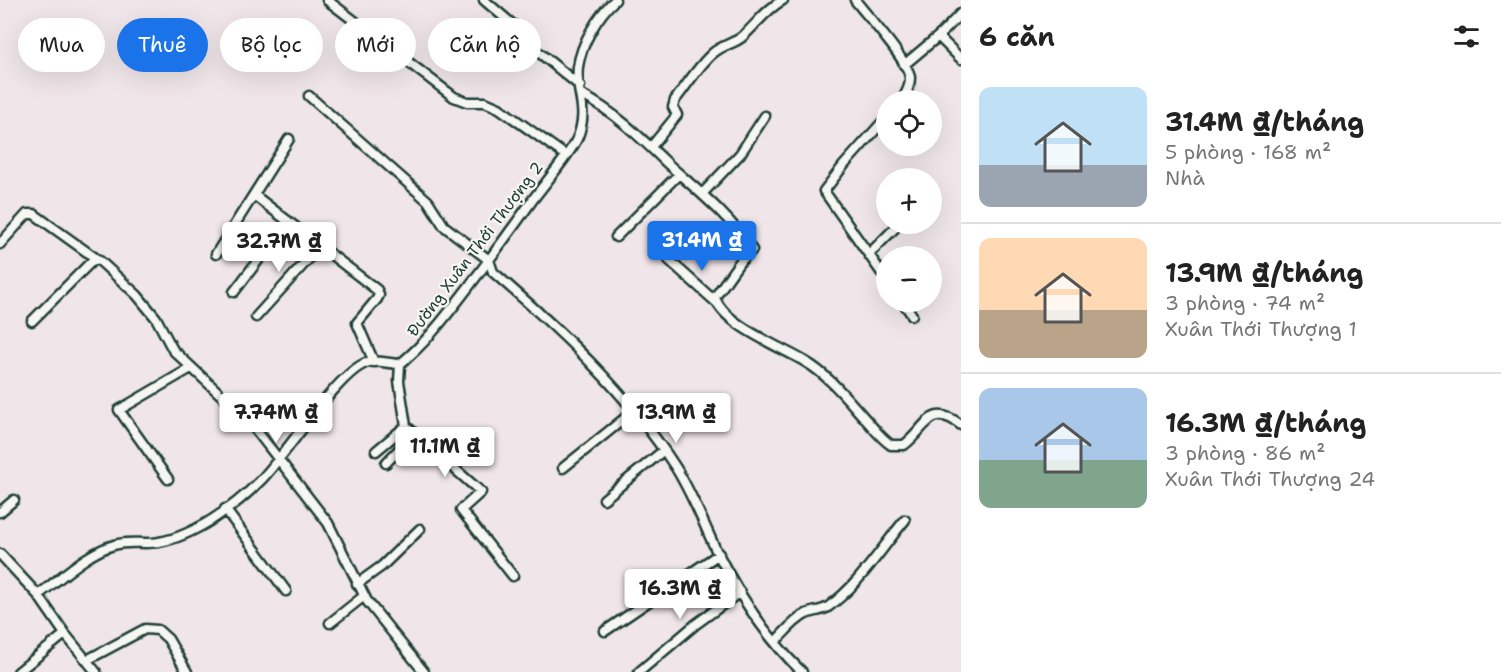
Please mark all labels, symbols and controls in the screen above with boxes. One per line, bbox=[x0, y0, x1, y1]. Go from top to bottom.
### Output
chip: Mua bbox=[18, 18, 105, 72]
chip: Thuê bbox=[117, 18, 208, 72]
chip: Bộ lọc bbox=[220, 18, 323, 72]
chip: Mới bbox=[335, 18, 416, 72]
chip: Căn hộ bbox=[428, 18, 541, 72]
text: 6 căn bbox=[979, 19, 1055, 54]
icon: filters bbox=[1450, 20, 1483, 53]
map controls bbox=[876, 90, 942, 312]
button: locate bbox=[876, 90, 942, 156]
text: 31.4M ₫/tháng bbox=[1165, 104, 1364, 139]
icon: home bbox=[1027, 111, 1099, 183]
text: 5 phòng · 168 m² bbox=[1165, 139, 1331, 165]
street label: Đường Xuân Thới Thượng 2 bbox=[402, 157, 548, 341]
text: Nhà bbox=[1165, 165, 1205, 191]
button: + bbox=[876, 168, 942, 234]
pin: 31.4M ₫ bbox=[647, 221, 757, 272]
pin: 32.7M ₫ bbox=[224, 222, 334, 273]
text: 31.4M ₫ bbox=[661, 227, 743, 253]
text: 32.7M ₫ bbox=[236, 228, 322, 254]
button: − bbox=[876, 246, 942, 312]
text: 13.9M ₫/tháng bbox=[1165, 255, 1363, 290]
icon: home bbox=[1027, 262, 1099, 334]
text: 3 phòng · 74 m² bbox=[1165, 290, 1325, 316]
text: Xuân Thới Thượng 1 bbox=[1165, 316, 1357, 342]
pin: 7.74M ₫ bbox=[221, 393, 331, 444]
pin: 13.9M ₫ bbox=[621, 393, 731, 444]
text: 7.74M ₫ bbox=[233, 399, 319, 425]
text: 13.9M ₫ bbox=[636, 399, 716, 425]
text: 16.3M ₫/tháng bbox=[1165, 405, 1366, 440]
icon: home bbox=[1027, 412, 1099, 484]
pin: 11.1M ₫ bbox=[390, 427, 500, 478]
text: 11.1M ₫ bbox=[409, 433, 481, 459]
text: 3 phòng · 86 m² bbox=[1165, 440, 1325, 466]
text: Xuân Thới Thượng 24 bbox=[1165, 466, 1375, 492]
pin: 16.3M ₫ bbox=[625, 569, 735, 620]
text: 16.3M ₫ bbox=[638, 575, 722, 601]

